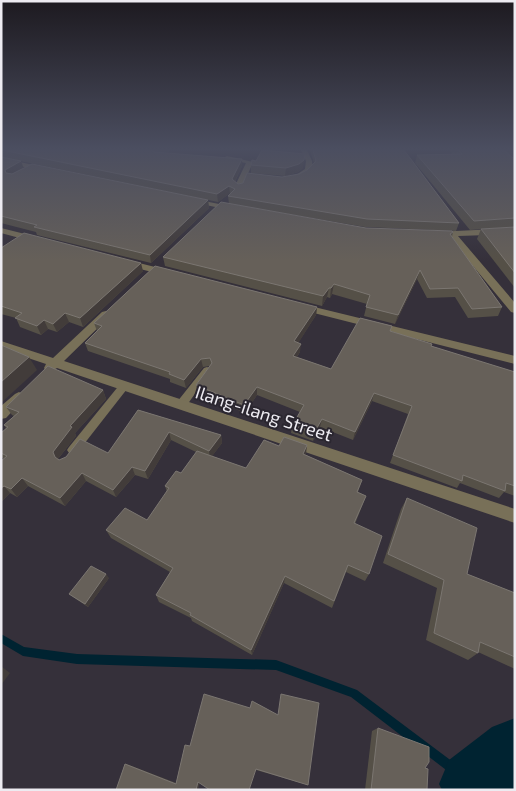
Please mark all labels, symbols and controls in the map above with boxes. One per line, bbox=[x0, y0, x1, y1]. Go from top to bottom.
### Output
street label: Ilang-ilang Street bbox=[193, 380, 335, 446]

